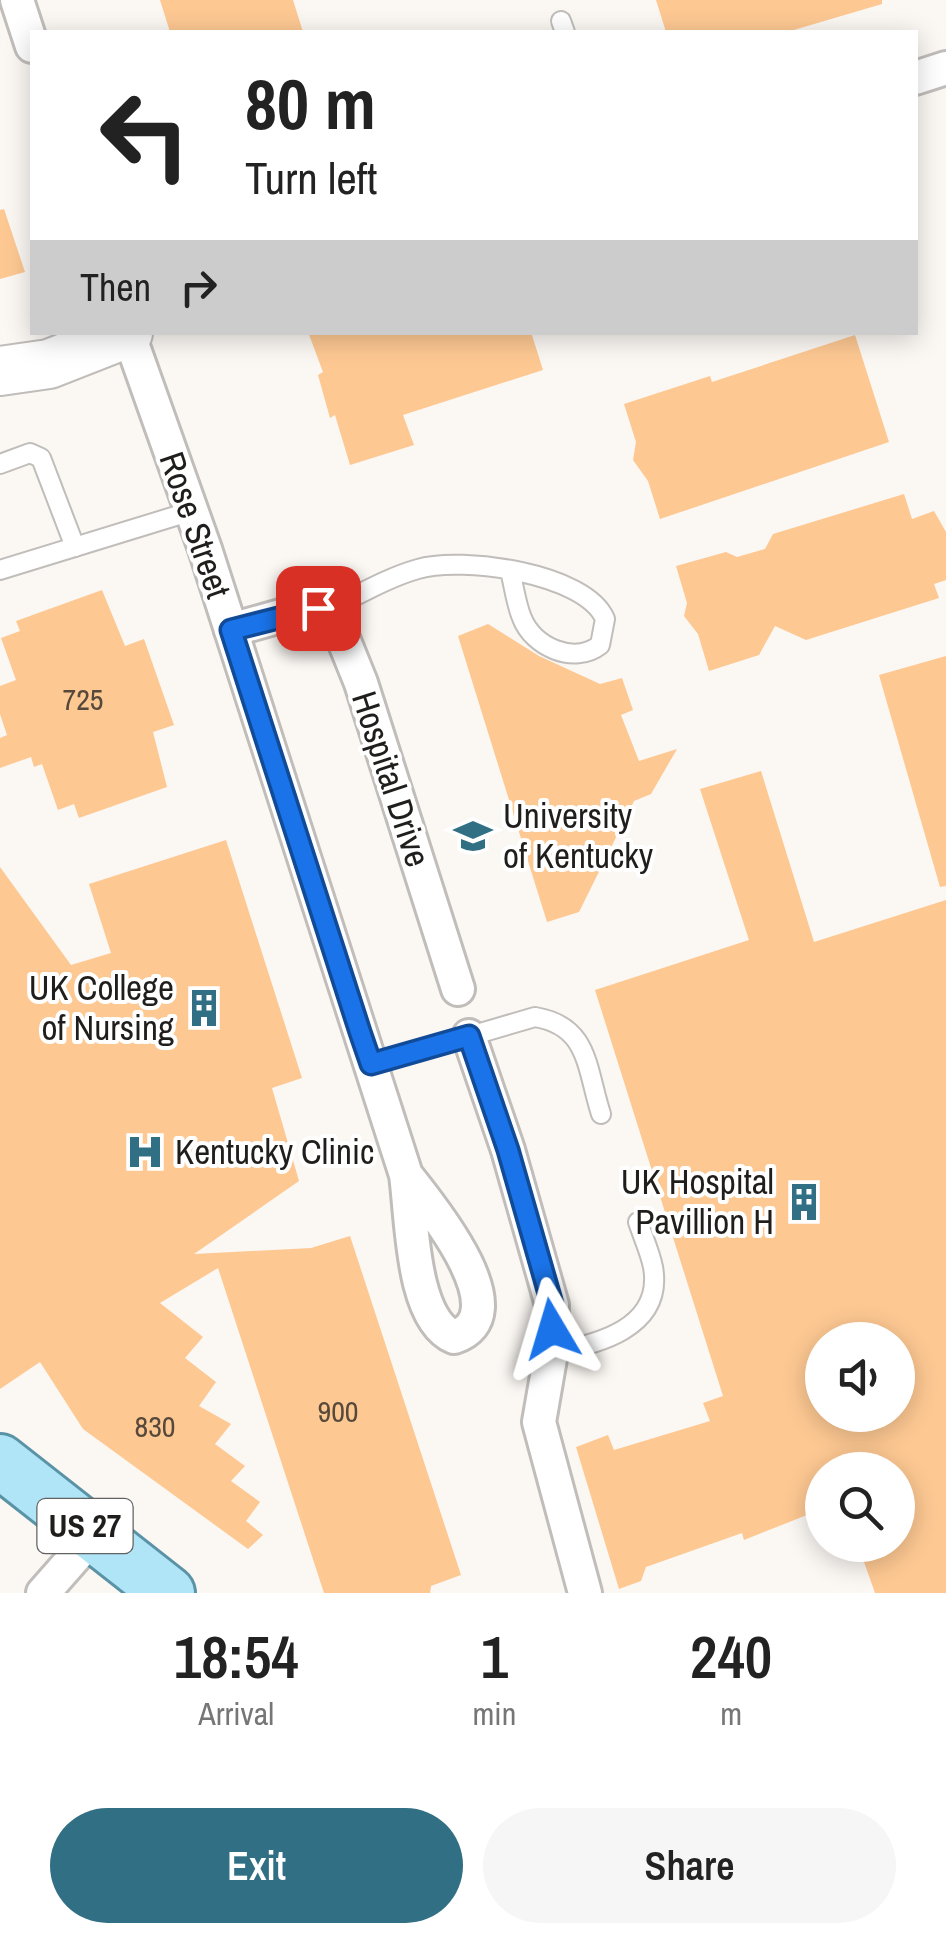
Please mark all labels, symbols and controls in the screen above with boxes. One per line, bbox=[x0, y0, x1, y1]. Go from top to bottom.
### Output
text: 80 m bbox=[245, 57, 376, 151]
icon: left bbox=[80, 70, 210, 200]
text: Turn left bbox=[245, 147, 377, 208]
icon: right bbox=[171, 260, 226, 315]
text: Then bbox=[80, 262, 151, 313]
street label: Rose Street bbox=[149, 446, 242, 604]
pin bbox=[276, 566, 361, 651]
icon: arrive bbox=[291, 581, 346, 636]
house number: 725 bbox=[62, 679, 104, 719]
street label: Hospital Drive bbox=[341, 685, 442, 873]
place label: University of Kentucky bbox=[503, 792, 654, 879]
school or university icon: University of Kentucky bbox=[452, 815, 494, 857]
place label: UK College of Nursing bbox=[29, 964, 174, 1051]
building icon: UK College of Nursing bbox=[183, 987, 225, 1029]
place label: Kentucky Clinic bbox=[175, 1128, 374, 1175]
hospital icon: Kentucky Clinic bbox=[124, 1131, 166, 1173]
place label: UK Hospital Pavillion H bbox=[621, 1158, 774, 1245]
building icon: UK Hospital Pavillion H bbox=[783, 1181, 825, 1223]
position arrow bbox=[500, 1277, 604, 1381]
map controls bbox=[805, 1322, 915, 1562]
button: sound bbox=[805, 1322, 915, 1432]
house number: 900 bbox=[317, 1391, 359, 1431]
house number: 830 bbox=[134, 1406, 176, 1446]
button: search bbox=[805, 1452, 915, 1562]
road number: US 27 bbox=[38, 1499, 132, 1553]
text: 18:54 bbox=[174, 1616, 299, 1697]
text: 1 bbox=[481, 1616, 508, 1697]
text: 240 bbox=[690, 1616, 772, 1697]
text: Arrival bbox=[198, 1692, 274, 1735]
text: min bbox=[473, 1692, 516, 1735]
text: m bbox=[720, 1692, 742, 1735]
button: Exit bbox=[50, 1808, 463, 1923]
button: Share bbox=[483, 1808, 896, 1923]

